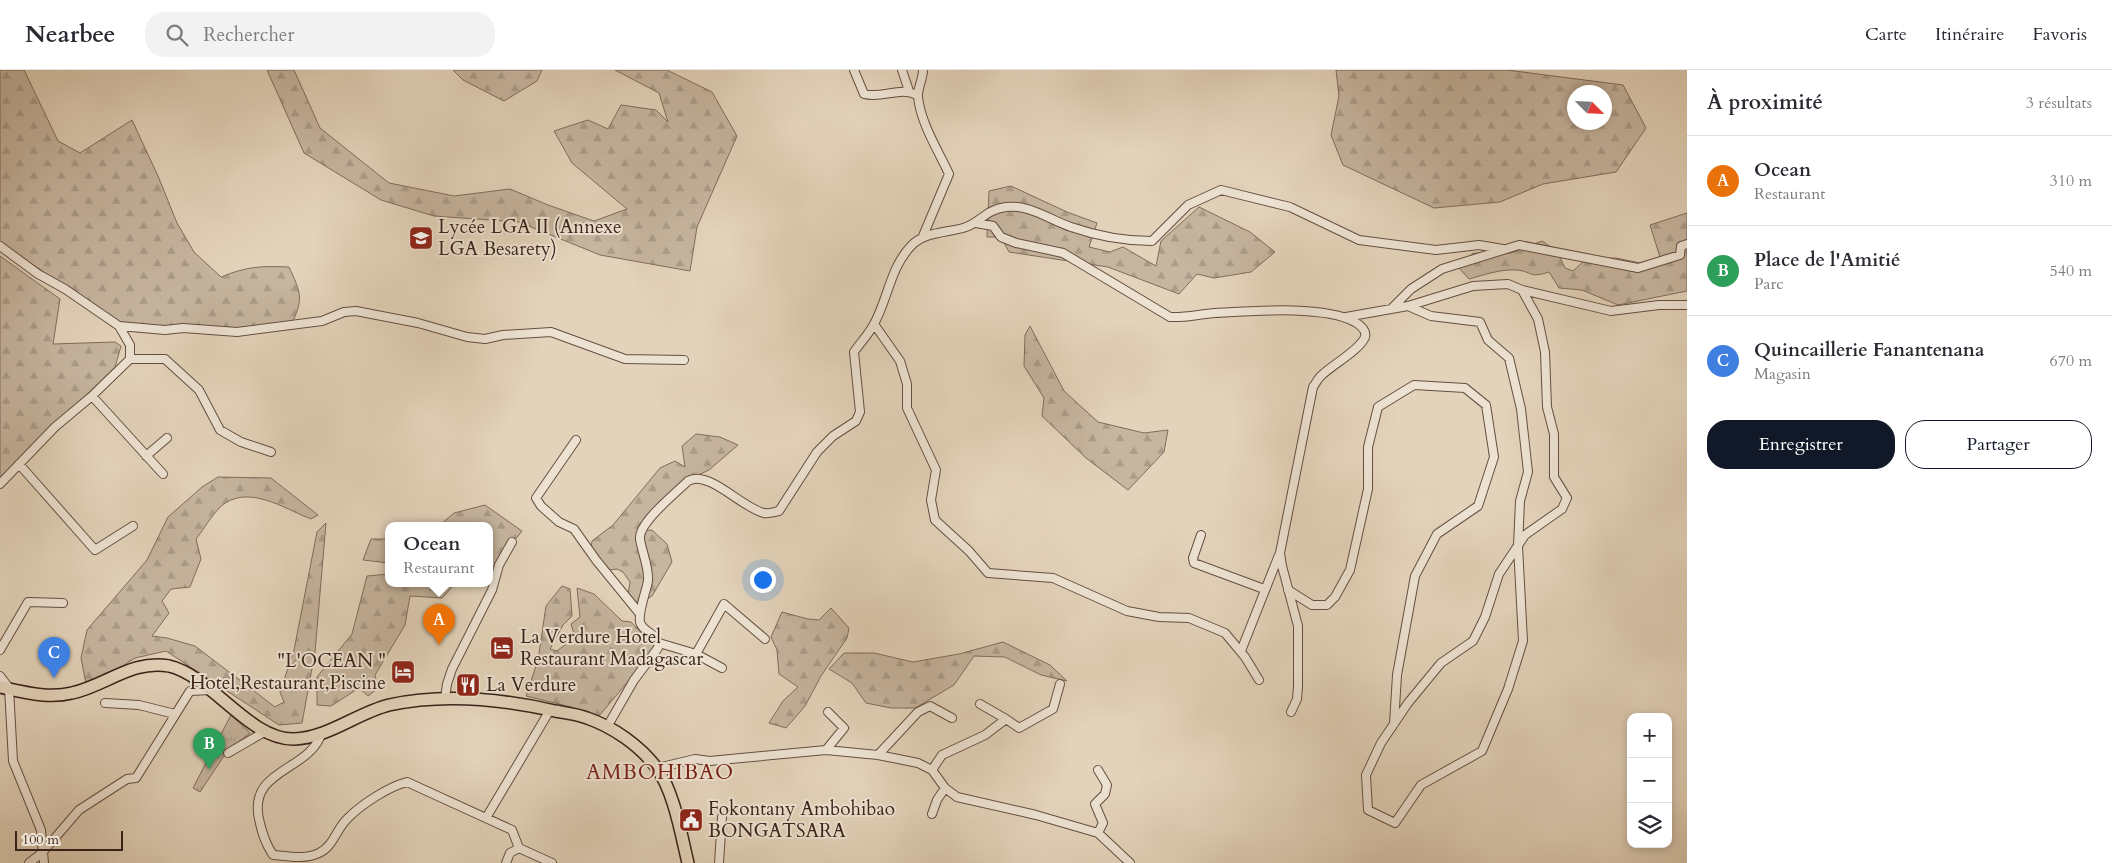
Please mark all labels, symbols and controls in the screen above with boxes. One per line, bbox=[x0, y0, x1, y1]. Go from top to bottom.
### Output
search box bbox=[145, 12, 495, 57]
text: Nearbee bbox=[25, 18, 115, 51]
icon: search bbox=[163, 21, 191, 49]
text: Rechercher bbox=[203, 22, 294, 48]
text: Carte bbox=[1865, 22, 1907, 47]
text: Itinéraire bbox=[1935, 22, 2004, 47]
text: Favoris bbox=[2032, 22, 2087, 47]
north arrow bbox=[1567, 85, 1612, 130]
text: À proximité bbox=[1707, 88, 1823, 117]
text: 3 résultats bbox=[2026, 92, 2092, 114]
text: Ocean bbox=[1754, 157, 1811, 183]
text: A bbox=[1717, 170, 1729, 192]
text: 310 m bbox=[2050, 170, 2092, 192]
text: Restaurant bbox=[1754, 183, 1825, 205]
place label: Lycée LGA II (Annexe LGA Besarety) bbox=[438, 214, 622, 262]
school or university icon: Lycée LGA II (Annexe LGA Besarety) bbox=[408, 225, 434, 251]
text: Place de l'Amitié bbox=[1754, 247, 1901, 273]
text: B bbox=[1717, 260, 1729, 282]
text: 540 m bbox=[2050, 260, 2092, 282]
text: Parc bbox=[1754, 273, 1784, 295]
text: Quincaillerie Fanantenana bbox=[1754, 337, 1984, 363]
text: C bbox=[1717, 350, 1729, 372]
text: 670 m bbox=[2050, 350, 2092, 372]
text: Magasin bbox=[1754, 363, 1811, 385]
button: Enregistrer bbox=[1707, 420, 1895, 469]
button: Partager bbox=[1905, 420, 2092, 469]
popup bbox=[385, 522, 493, 587]
text: Ocean bbox=[403, 531, 460, 557]
text: Restaurant bbox=[403, 557, 475, 579]
your location bbox=[750, 567, 776, 593]
pin: A bbox=[423, 604, 455, 645]
place label: La Verdure Hotel Restaurant Madagascar bbox=[520, 624, 703, 672]
hotel icon: La Verdure Hotel Restaurant Madagascar bbox=[489, 635, 515, 661]
pin: C bbox=[38, 637, 70, 678]
place label: "L'OCEAN " Hotel,Restaurant,Piscine bbox=[190, 648, 386, 696]
hotel icon: "L'OCEAN " Hotel,Restaurant,Piscine bbox=[390, 659, 416, 685]
restaurant icon: La Verdure bbox=[455, 672, 481, 698]
place label: La Verdure bbox=[486, 672, 576, 698]
map controls bbox=[1627, 713, 1672, 848]
button: + bbox=[1627, 713, 1672, 758]
pin: B bbox=[193, 728, 225, 769]
district label: AMBOHIBAO bbox=[586, 758, 734, 787]
button: − bbox=[1627, 758, 1672, 803]
place label: Fokontany Ambohibao BONGATSARA bbox=[708, 796, 895, 844]
button: layers bbox=[1627, 803, 1672, 848]
public building icon: Fokontany Ambohibao BONGATSARA bbox=[678, 807, 704, 833]
scale bar bbox=[15, 828, 122, 851]
text: 100 m bbox=[22, 830, 59, 849]

